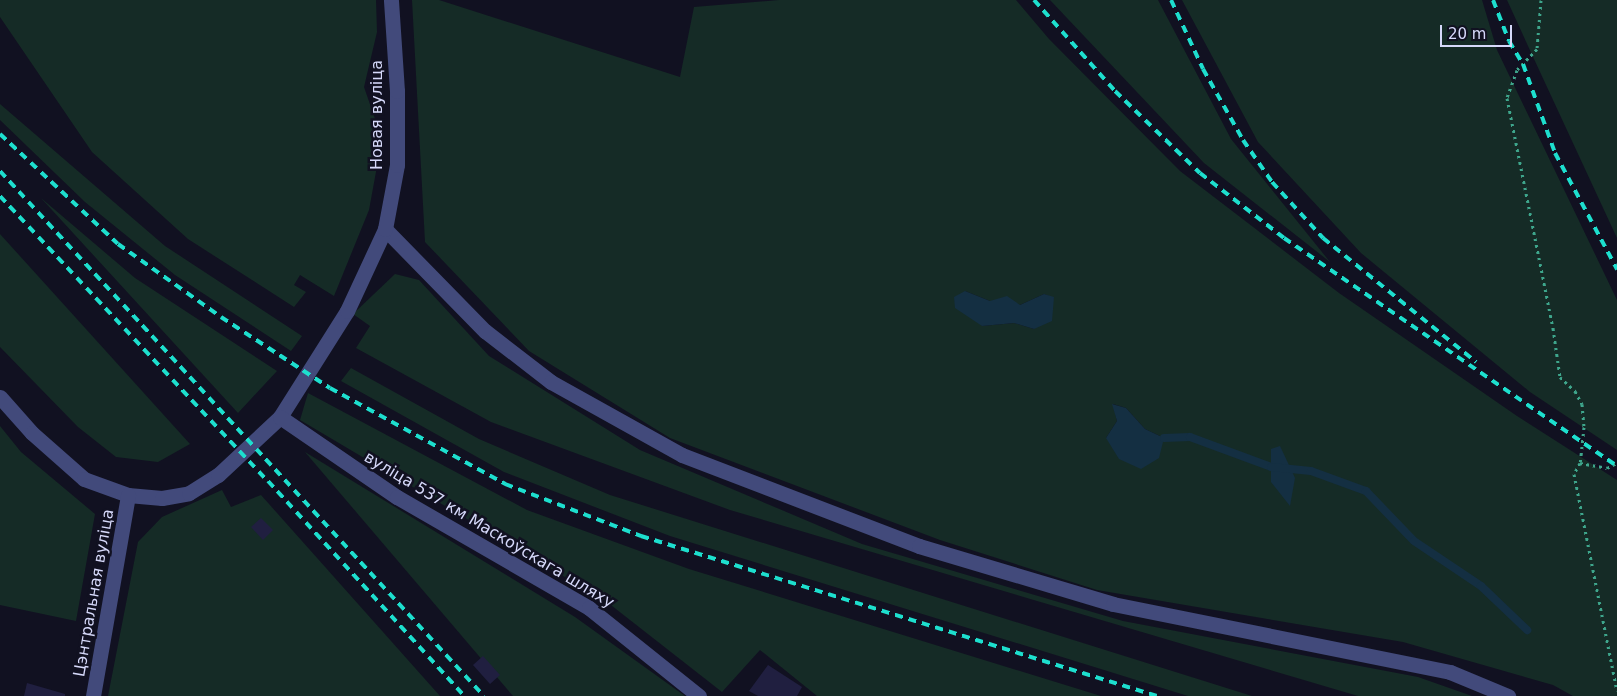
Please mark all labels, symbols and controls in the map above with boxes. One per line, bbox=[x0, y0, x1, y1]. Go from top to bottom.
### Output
scale bar bbox=[1442, 15, 1514, 47]
text: 20 m bbox=[1448, 25, 1486, 43]
street label: Новая вуліца bbox=[367, 60, 387, 170]
street label: вуліца 537 км Маскоўскага шляху bbox=[361, 448, 617, 612]
street label: Цэнтральная вуліца bbox=[70, 508, 118, 678]

